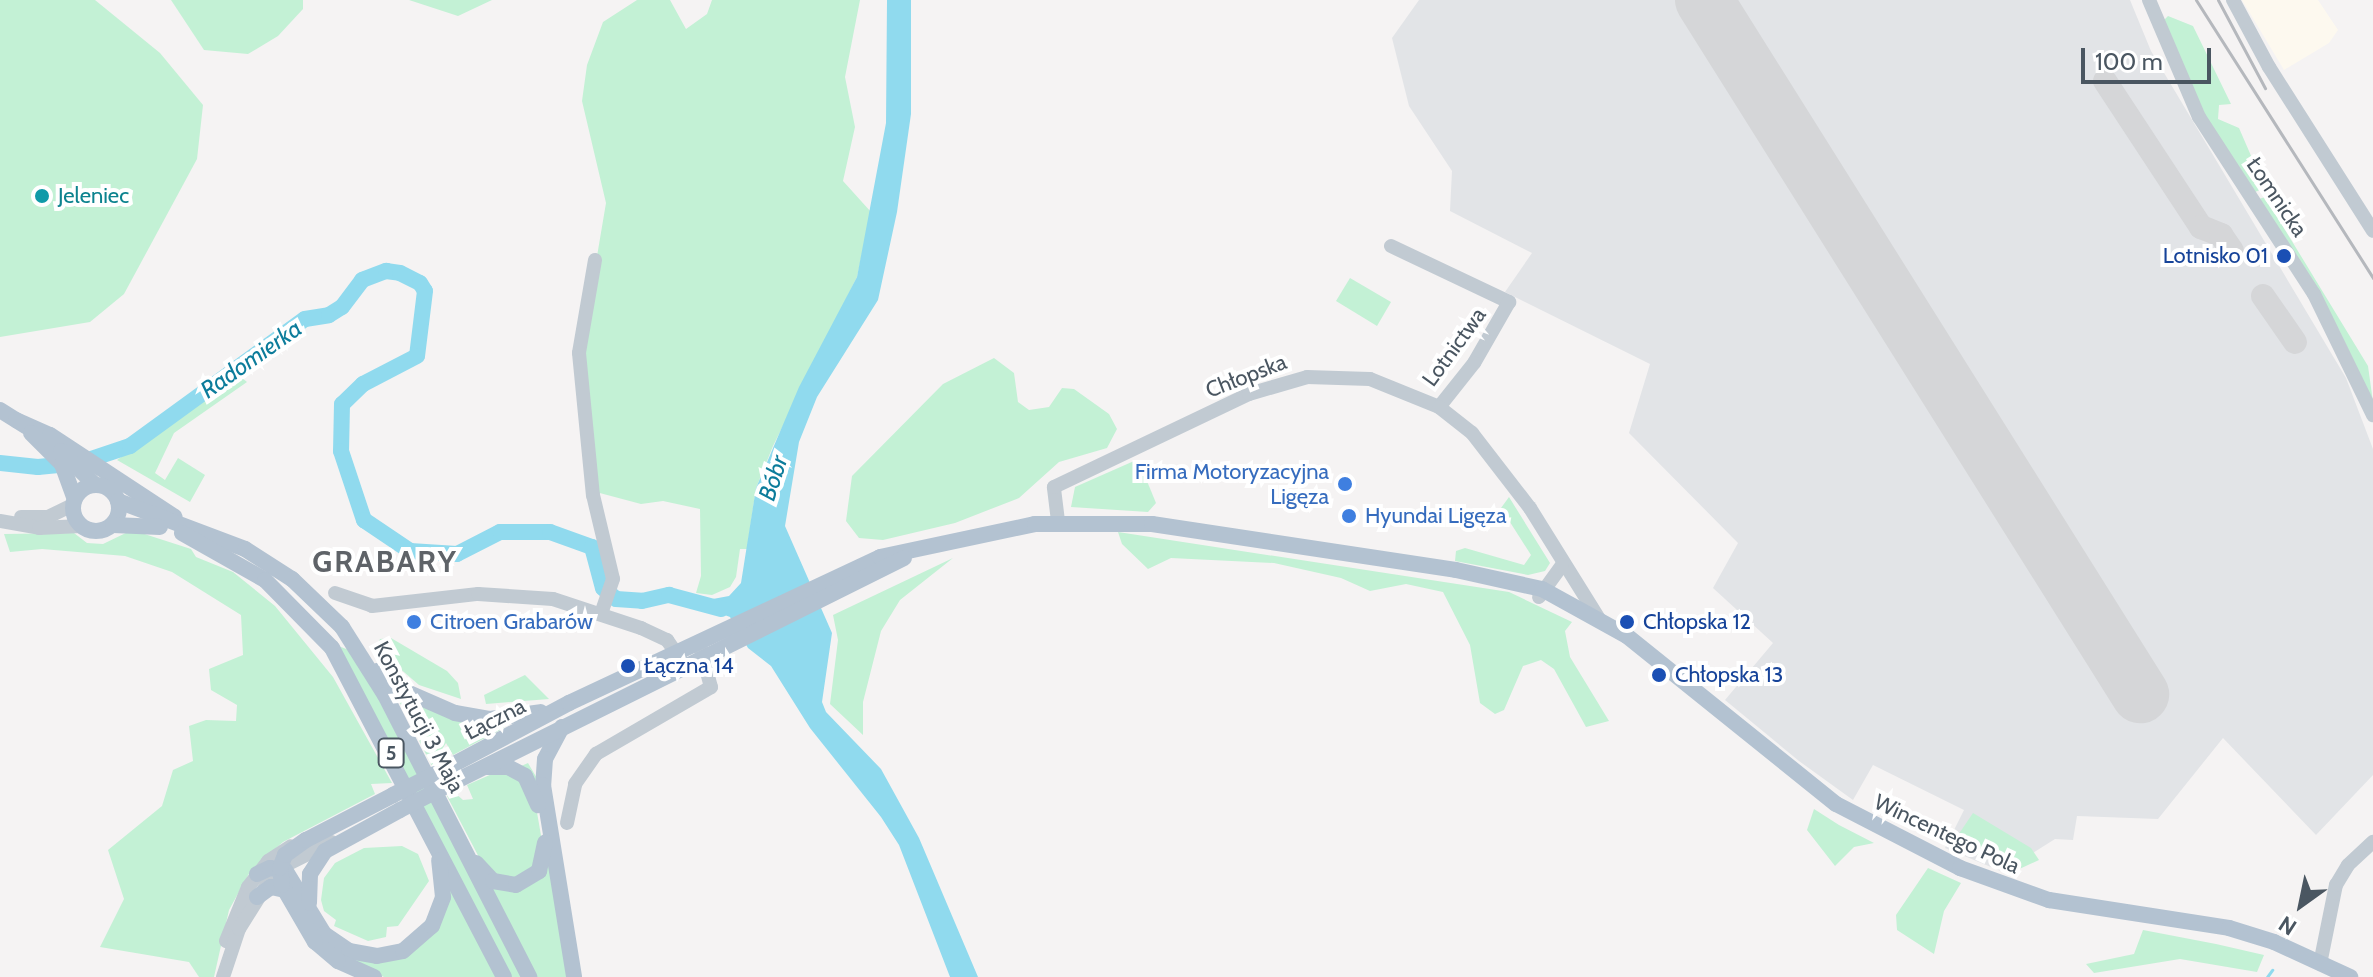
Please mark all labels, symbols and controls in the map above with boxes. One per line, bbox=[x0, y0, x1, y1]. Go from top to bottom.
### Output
scale bar bbox=[2085, 32, 2215, 82]
text: 100 m bbox=[2095, 47, 2163, 76]
street label: Łomnicka bbox=[2241, 152, 2313, 242]
place label: Jeleniec bbox=[58, 183, 129, 209]
marker: Jeleniec bbox=[33, 187, 51, 205]
place label: Lotnisko 01 bbox=[2163, 243, 2268, 269]
marker: Lotnisko 01 bbox=[2275, 247, 2293, 265]
street label: Lotnictwa bbox=[1417, 302, 1491, 392]
water label: Radomierka bbox=[195, 314, 307, 404]
street label: Chłopska bbox=[1202, 349, 1290, 403]
water label: Bóbr bbox=[752, 452, 794, 504]
place label: Firma Motoryzacyjna Ligęza bbox=[1135, 458, 1329, 510]
marker: Firma Motoryzacyjna Ligęza bbox=[1336, 475, 1354, 493]
place label: Hyundai Ligęza bbox=[1365, 503, 1506, 529]
marker: Hyundai Ligęza bbox=[1340, 507, 1358, 525]
district label: GRABARY bbox=[312, 544, 458, 580]
place label: Citroen Grabarów bbox=[430, 609, 593, 635]
place label: Chłopska 12 bbox=[1643, 609, 1751, 635]
marker: Citroen Grabarów bbox=[405, 613, 423, 631]
marker: Chłopska 12 bbox=[1618, 613, 1636, 631]
street label: Konstytucji 3 Maja bbox=[368, 637, 470, 797]
place label: Łączna 14 bbox=[644, 653, 734, 679]
marker: Łączna 14 bbox=[619, 657, 637, 675]
place label: Chłopska 13 bbox=[1675, 662, 1783, 688]
marker: Chłopska 13 bbox=[1650, 666, 1668, 684]
street label: Łączna bbox=[460, 693, 530, 745]
road number: 5 bbox=[377, 737, 405, 769]
street label: Wincentego Pola bbox=[1870, 789, 2024, 879]
north arrow bbox=[2261, 865, 2341, 945]
text: N bbox=[2274, 910, 2302, 941]

